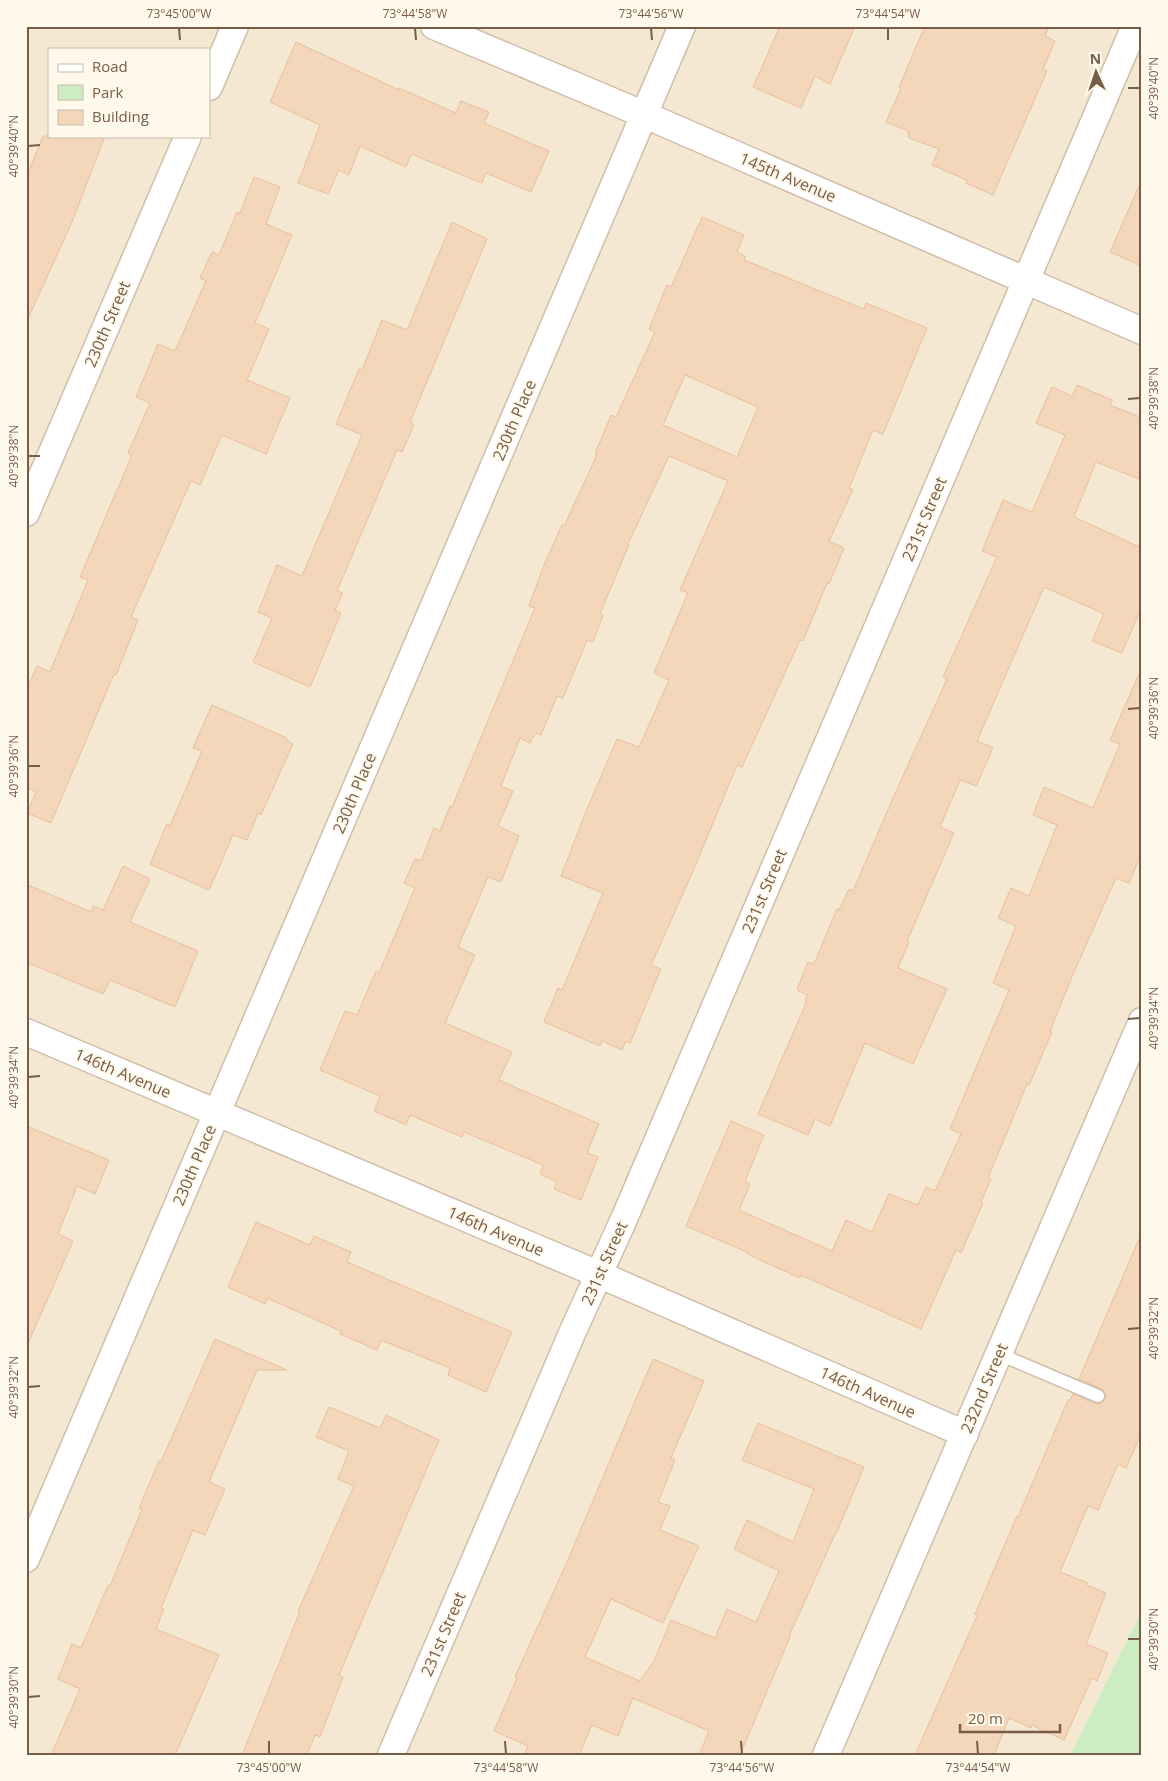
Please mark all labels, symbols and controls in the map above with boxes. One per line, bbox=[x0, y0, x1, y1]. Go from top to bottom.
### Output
text: 73°45'00"W bbox=[147, 5, 211, 22]
text: 73°44'58"W bbox=[383, 5, 447, 22]
text: 73°44'56"W bbox=[619, 5, 683, 22]
text: 73°44'54"W bbox=[856, 5, 920, 22]
legend bbox=[48, 48, 210, 138]
north arrow bbox=[1070, 48, 1120, 98]
text: N bbox=[1089, 49, 1101, 68]
text: Road bbox=[92, 56, 128, 76]
text: 40°39'40"N bbox=[1145, 57, 1162, 119]
text: Park bbox=[92, 82, 123, 102]
text: Building bbox=[92, 106, 149, 126]
text: 40°39'40"N bbox=[5, 115, 22, 177]
street label: 145th Avenue bbox=[736, 147, 840, 207]
street label: 230th Street bbox=[79, 277, 135, 371]
text: 40°39'38"N bbox=[1145, 367, 1162, 429]
street label: 230th Place bbox=[487, 376, 541, 464]
text: 40°39'38"N bbox=[5, 425, 22, 487]
street label: 231st Street bbox=[896, 473, 952, 565]
text: 40°39'36"N bbox=[1145, 677, 1162, 739]
text: 40°39'36"N bbox=[5, 735, 22, 797]
street label: 230th Place bbox=[327, 749, 381, 837]
street label: 231st Street bbox=[736, 845, 792, 937]
text: 40°39'34"N bbox=[1145, 987, 1162, 1049]
street label: 146th Avenue bbox=[71, 1043, 175, 1103]
text: 40°39'34"N bbox=[5, 1046, 22, 1108]
street label: 230th Place bbox=[167, 1121, 221, 1209]
street label: 146th Avenue bbox=[444, 1201, 548, 1261]
street label: 231st Street bbox=[576, 1217, 632, 1308]
text: 40°39'32"N bbox=[1145, 1297, 1162, 1359]
street label: 232nd Street bbox=[955, 1339, 1013, 1436]
text: 40°39'32"N bbox=[5, 1356, 22, 1418]
street label: 146th Avenue bbox=[817, 1361, 919, 1423]
street label: 231st Street bbox=[415, 1588, 471, 1680]
text: 40°39'30"N bbox=[1145, 1608, 1162, 1670]
text: 40°39'30"N bbox=[5, 1666, 22, 1728]
scale bar bbox=[960, 1701, 1060, 1733]
text: 20 m bbox=[968, 1708, 1003, 1728]
text: 73°45'00"W bbox=[237, 1759, 301, 1776]
text: 73°44'58"W bbox=[474, 1759, 538, 1776]
text: 73°44'56"W bbox=[710, 1759, 774, 1776]
text: 73°44'54"W bbox=[946, 1759, 1010, 1776]

